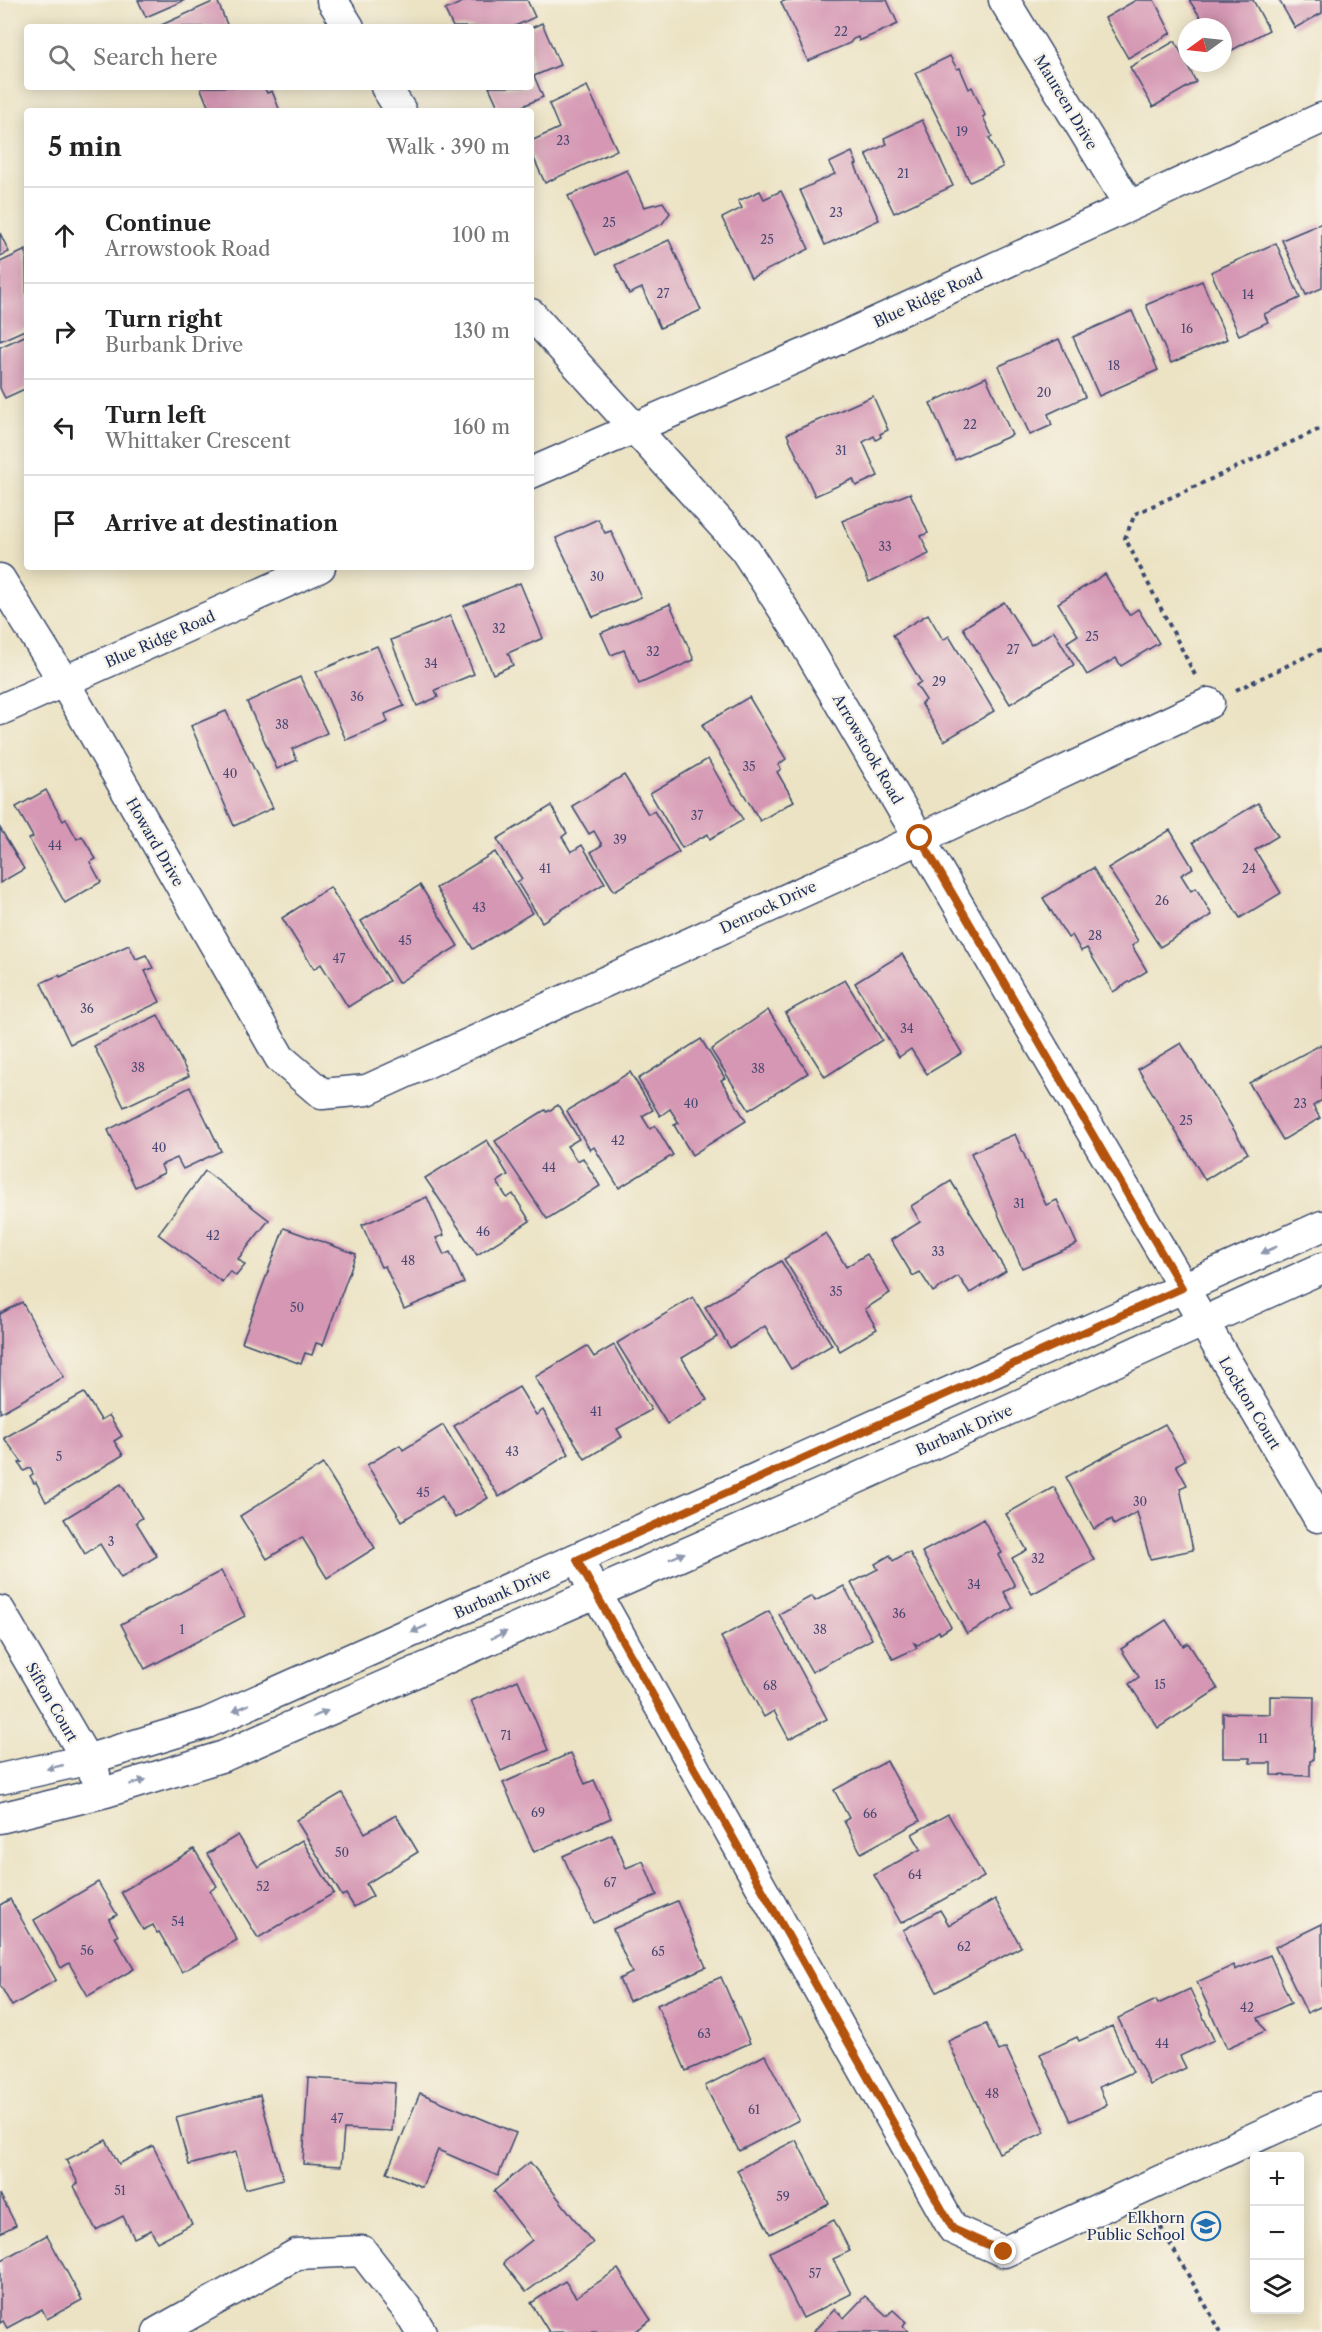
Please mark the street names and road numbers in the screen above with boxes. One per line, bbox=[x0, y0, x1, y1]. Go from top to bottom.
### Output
street label: Maureen Drive bbox=[1030, 51, 1102, 153]
street label: Blue Ridge Road bbox=[870, 264, 986, 332]
street label: Blue Ridge Road bbox=[102, 606, 218, 672]
street label: Arrowstook Road bbox=[828, 690, 907, 807]
street label: Howard Drive bbox=[122, 794, 188, 890]
street label: Denrock Drive bbox=[717, 876, 819, 938]
street label: Lockton Court bbox=[1215, 1353, 1286, 1453]
street label: Burbank Drive bbox=[913, 1400, 1015, 1460]
street label: Burbank Drive bbox=[451, 1563, 553, 1623]
street label: Sifton Court bbox=[22, 1659, 83, 1746]

